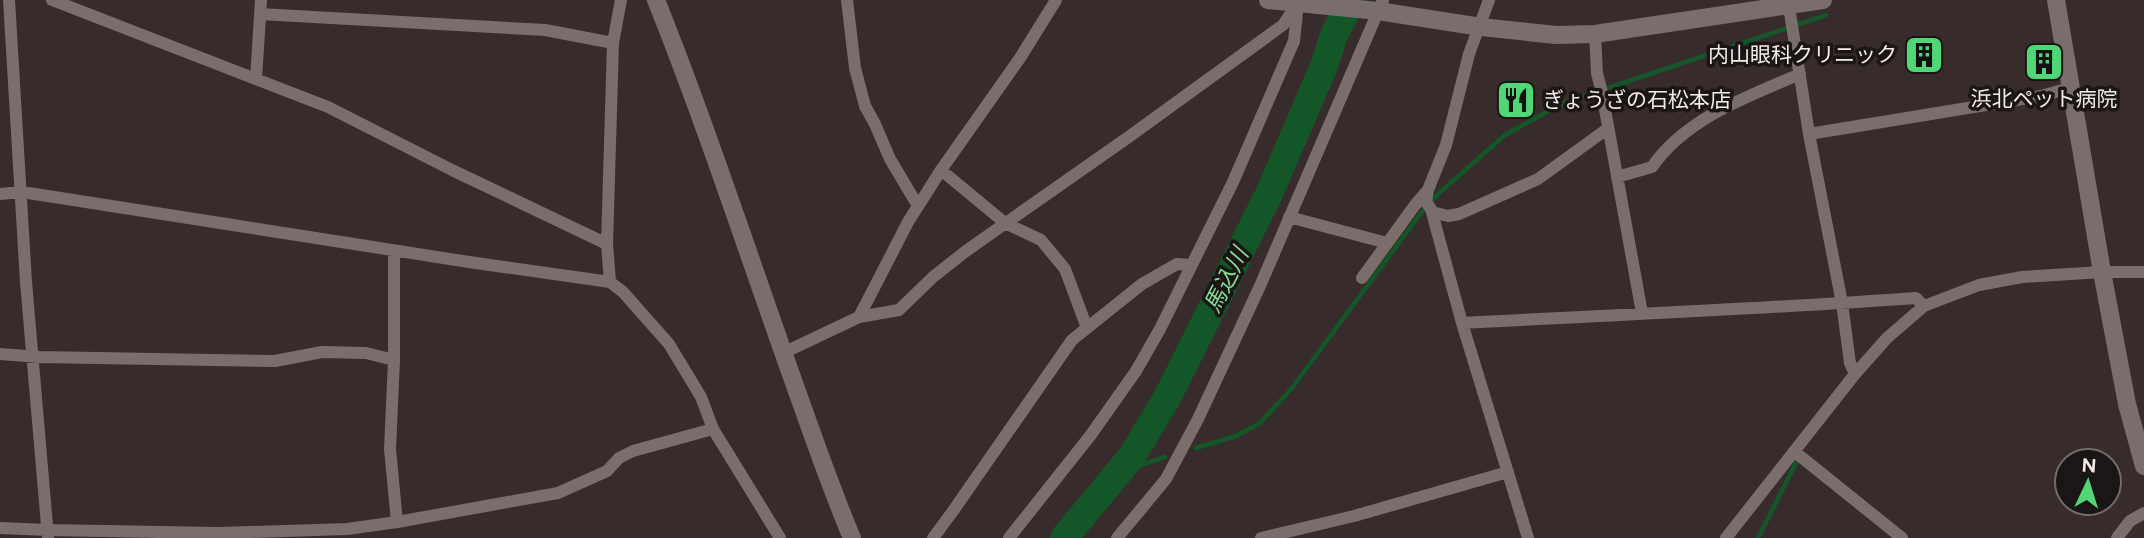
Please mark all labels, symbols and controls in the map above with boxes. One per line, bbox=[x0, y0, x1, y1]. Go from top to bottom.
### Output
building icon: 内山眼科クリニック bbox=[1903, 34, 1945, 76]
building icon: 浜北ペット病院 bbox=[2023, 41, 2065, 83]
place label: 内山眼科クリニック bbox=[1708, 42, 1897, 67]
restaurant icon: ぎょうざの石松本店 bbox=[1495, 79, 1537, 121]
place label: 浜北ペット病院 bbox=[1971, 86, 2118, 111]
place label: ぎょうざの石松本店 bbox=[1543, 87, 1731, 112]
water label: 馬込川 bbox=[1198, 240, 1255, 317]
north arrow bbox=[2053, 447, 2123, 517]
text: N bbox=[2081, 454, 2097, 478]

